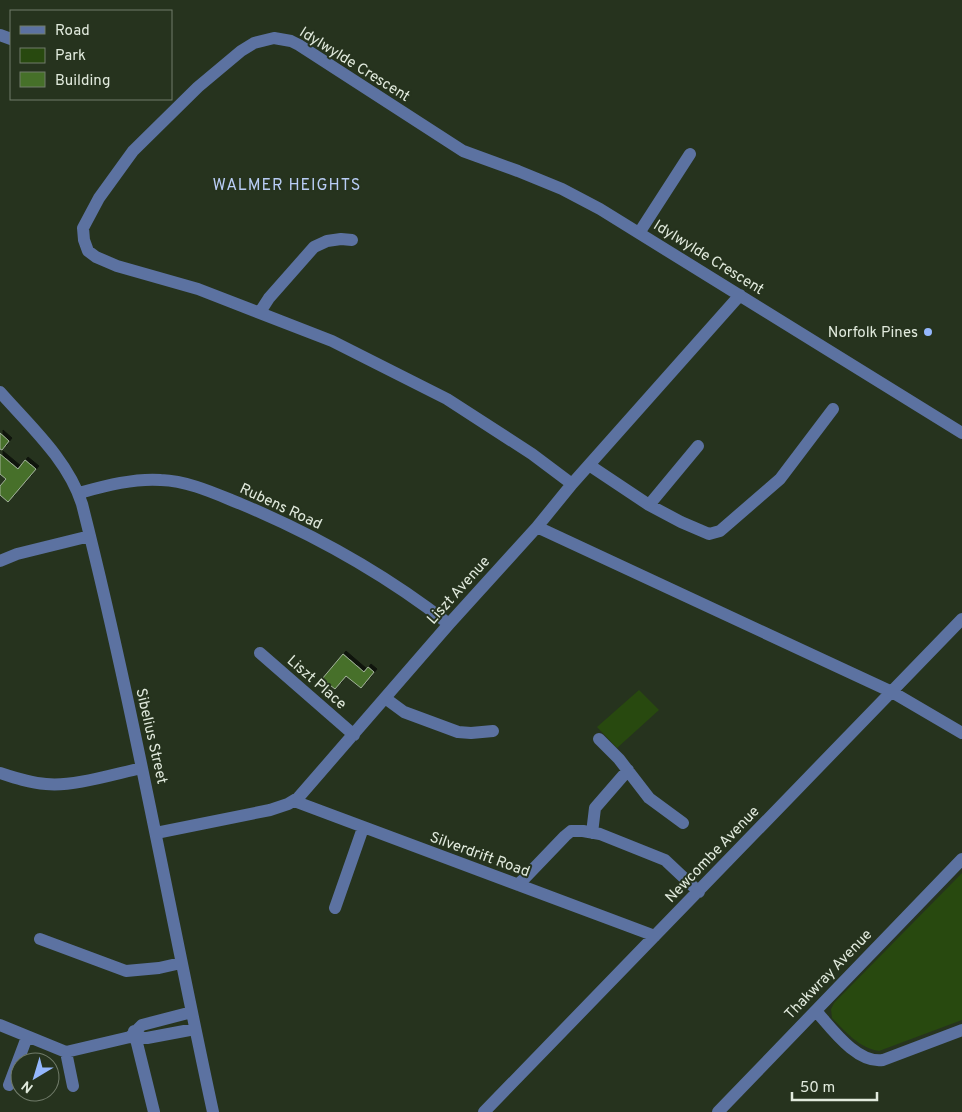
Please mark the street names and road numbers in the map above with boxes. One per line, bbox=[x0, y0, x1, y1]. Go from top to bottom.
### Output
street label: Idylwylde Crescent bbox=[295, 24, 413, 107]
street label: Idylwylde Crescent bbox=[649, 217, 767, 300]
street label: Rubens Road bbox=[236, 480, 325, 535]
street label: Liszt Avenue bbox=[423, 553, 495, 629]
street label: Liszt Place bbox=[282, 652, 350, 714]
street label: Sibelius Street bbox=[130, 687, 171, 786]
street label: Newcombe Avenue bbox=[662, 803, 764, 908]
street label: Silverdrift Road bbox=[427, 829, 532, 882]
street label: Thakwray Avenue bbox=[781, 926, 877, 1024]

